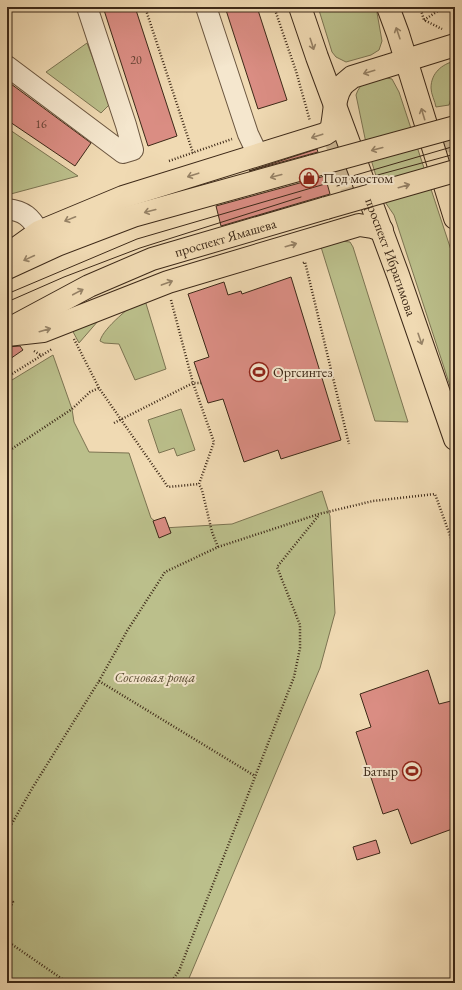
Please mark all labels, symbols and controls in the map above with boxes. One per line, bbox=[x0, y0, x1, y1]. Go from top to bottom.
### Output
one-way arrow bbox=[394, 27, 401, 40]
one-way arrow bbox=[309, 37, 316, 50]
house number: 20 bbox=[130, 52, 142, 68]
one-way arrow bbox=[363, 69, 376, 76]
one-way arrow bbox=[419, 108, 426, 121]
house number: 16 bbox=[35, 116, 47, 132]
one-way arrow bbox=[311, 133, 323, 141]
one-way arrow bbox=[371, 145, 384, 153]
shop icon: Под мостом bbox=[298, 167, 320, 189]
place label: Под мостом bbox=[323, 169, 393, 187]
one-way arrow bbox=[186, 172, 199, 179]
one-way arrow bbox=[269, 173, 282, 181]
one-way arrow bbox=[397, 182, 410, 189]
street label: проспект Ибрагимова bbox=[361, 195, 421, 319]
one-way arrow bbox=[144, 208, 157, 215]
street label: проспект Ямашева bbox=[172, 214, 279, 261]
one-way arrow bbox=[65, 216, 77, 223]
one-way arrow bbox=[284, 241, 297, 248]
one-way arrow bbox=[24, 254, 36, 262]
one-way arrow bbox=[160, 278, 172, 286]
one-way arrow bbox=[72, 287, 84, 295]
one-way arrow bbox=[39, 325, 52, 333]
one-way arrow bbox=[417, 332, 425, 344]
sports icon: Оргсинтез bbox=[248, 361, 270, 383]
place label: Оргсинтез bbox=[273, 363, 333, 381]
park label: Сосновая роща bbox=[114, 668, 196, 686]
sports icon: Батыр bbox=[401, 760, 423, 782]
place label: Батыр bbox=[363, 762, 398, 780]

